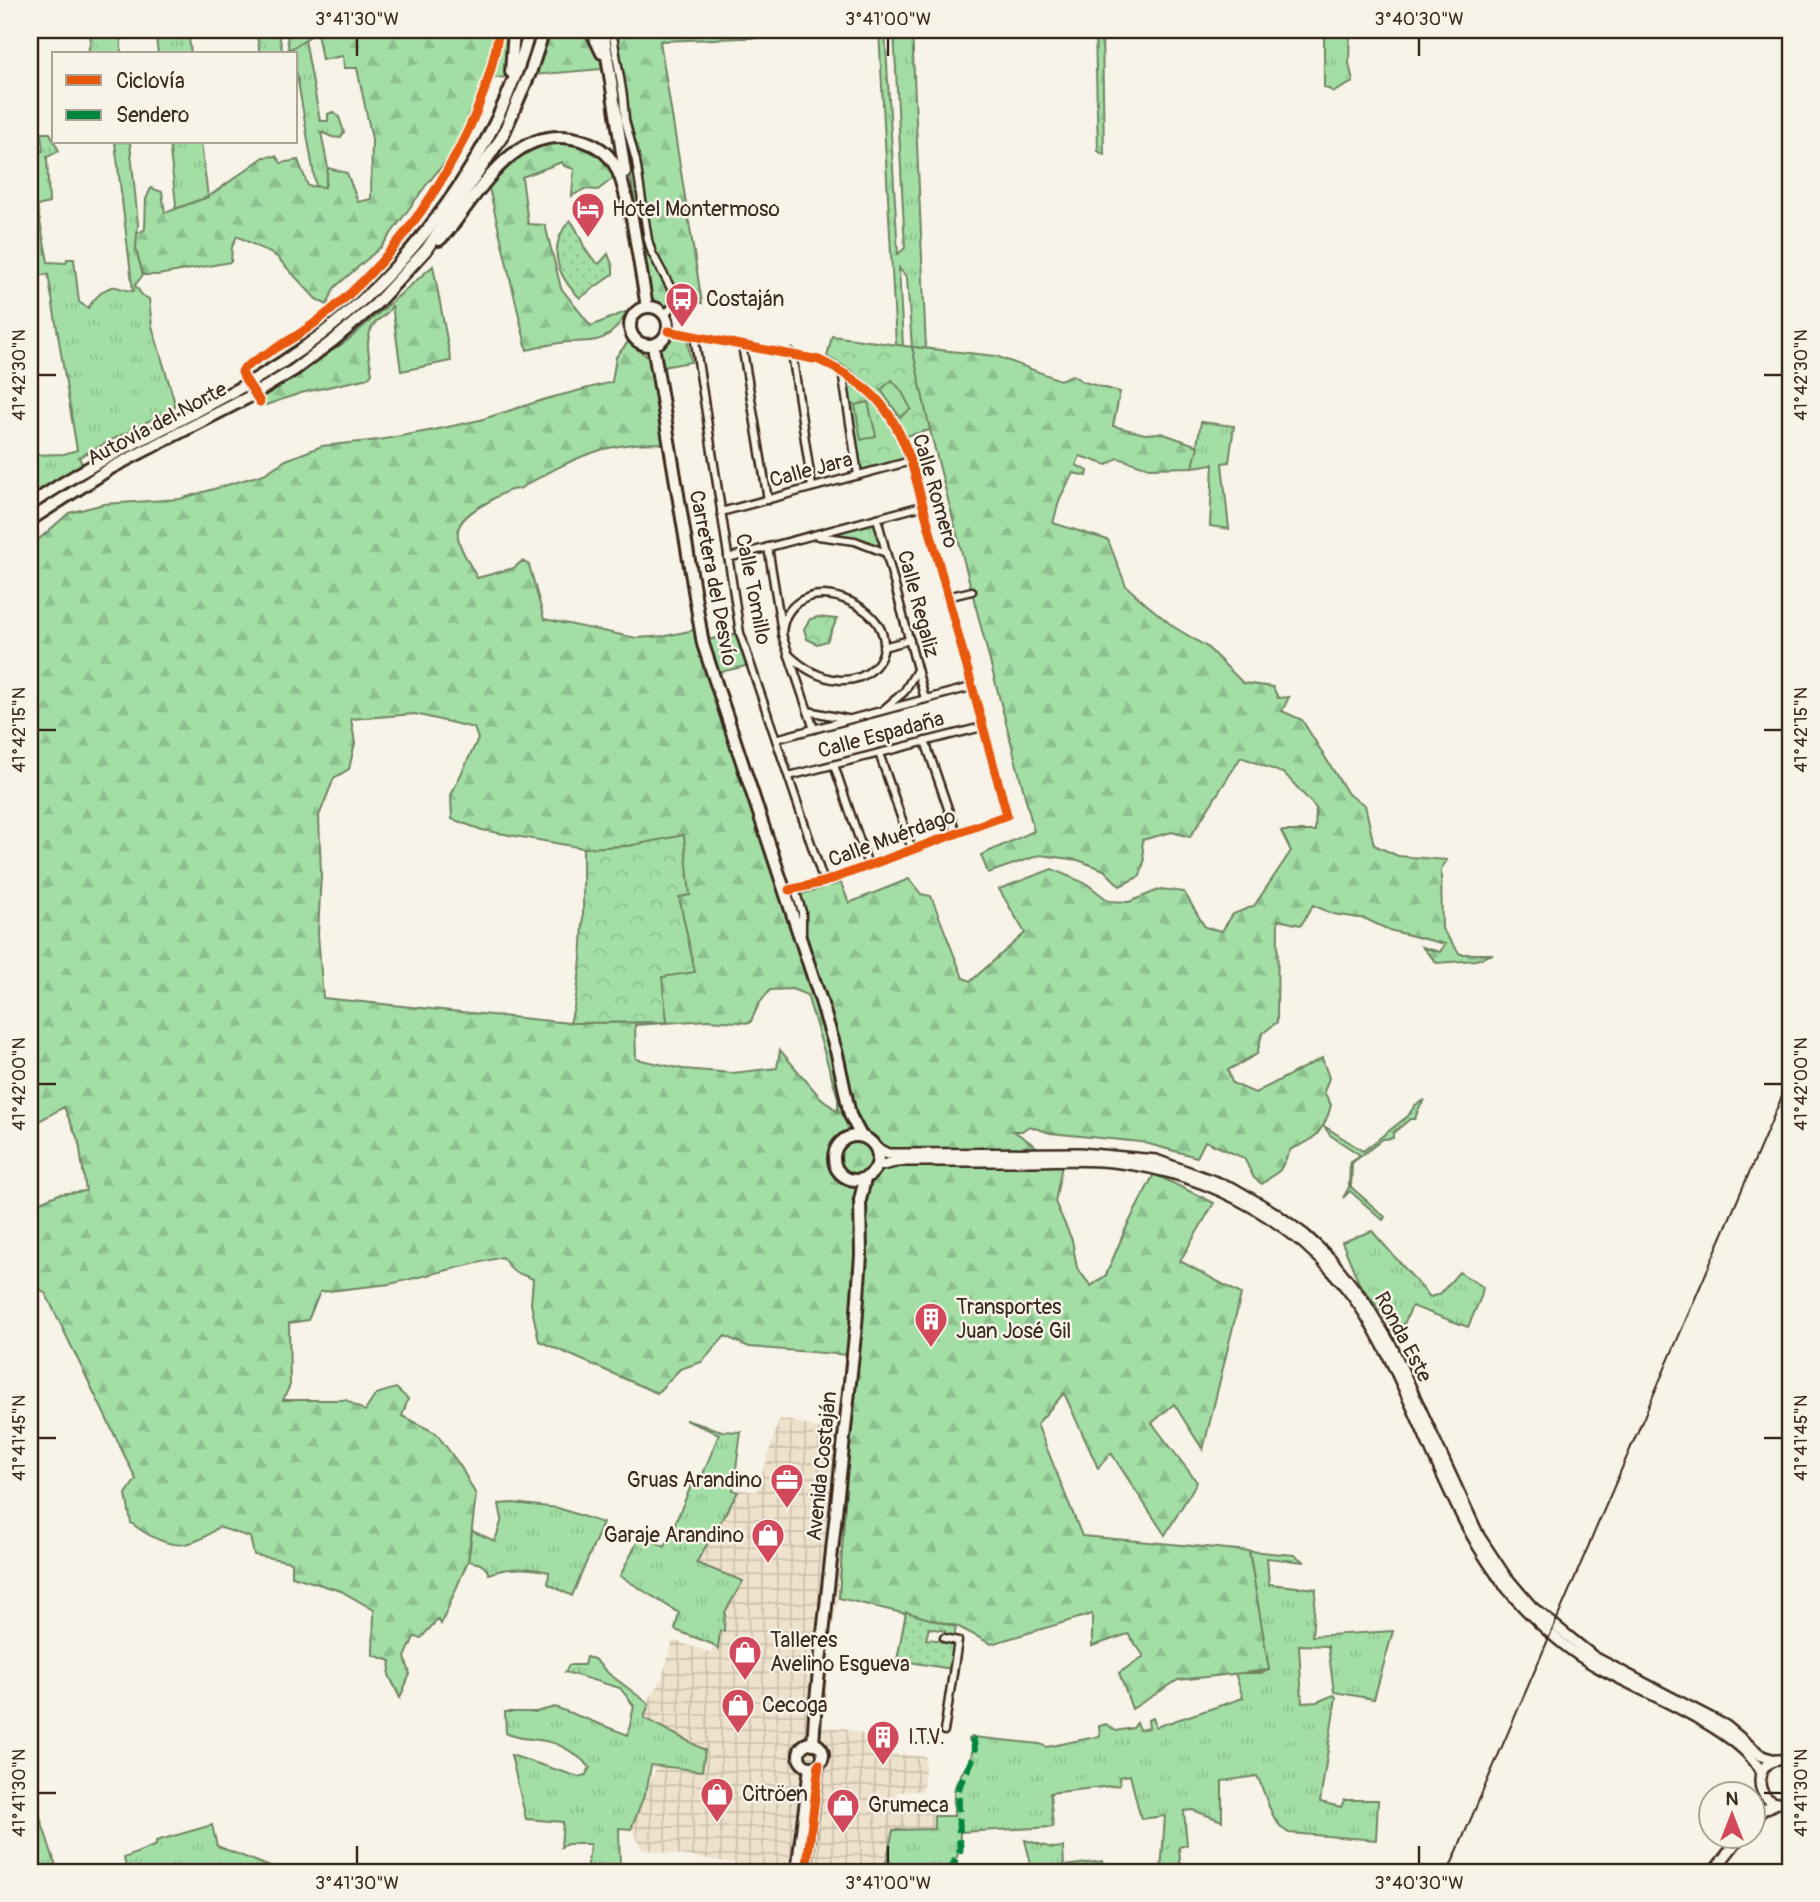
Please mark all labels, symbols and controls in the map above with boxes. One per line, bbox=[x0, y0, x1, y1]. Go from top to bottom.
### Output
text: 3°41'30"W bbox=[315, 8, 399, 31]
text: 3°41'00"W bbox=[845, 8, 931, 31]
text: 3°40'30"W bbox=[1374, 8, 1464, 31]
legend bbox=[52, 52, 298, 144]
text: Ciclovía bbox=[116, 68, 185, 95]
text: Sendero bbox=[116, 102, 189, 129]
hotel icon: Hotel Montermoso bbox=[569, 190, 607, 239]
place label: Hotel Montermoso bbox=[612, 196, 780, 223]
bus stop icon: Costaján bbox=[663, 280, 701, 329]
place label: Costaján bbox=[706, 286, 784, 313]
text: 41°42'30"N bbox=[8, 329, 31, 421]
text: 41°42'30"N bbox=[1790, 329, 1813, 421]
street label: Autovía del Norte bbox=[82, 375, 232, 472]
street label: Calle Romero bbox=[906, 431, 964, 551]
street label: Calle Jara bbox=[767, 446, 855, 494]
street label: Carretera del Desvío bbox=[683, 488, 743, 668]
street label: Calle Tomillo bbox=[729, 531, 777, 647]
street label: Calle Regaliz bbox=[891, 547, 945, 661]
text: 41°42'15"N bbox=[8, 687, 31, 773]
text: 41°42'15"N bbox=[1790, 687, 1813, 773]
street label: Calle Espadaña bbox=[815, 705, 947, 765]
street label: Calle Muérdago bbox=[825, 802, 959, 874]
text: 41°42'00"N bbox=[8, 1037, 31, 1131]
text: 41°42'00"N bbox=[1790, 1037, 1813, 1131]
street label: Ronda Este bbox=[1368, 1287, 1438, 1388]
place label: Transportes Juan José Gil bbox=[956, 1294, 1071, 1345]
building icon: Transportes Juan José Gil bbox=[912, 1300, 950, 1349]
street label: Avenida Costaján bbox=[801, 1390, 843, 1542]
text: 41°41'45"N bbox=[8, 1395, 31, 1481]
text: 41°41'45"N bbox=[1790, 1395, 1813, 1481]
office icon: Gruas Arandino bbox=[768, 1461, 806, 1510]
place label: Gruas Arandino bbox=[627, 1467, 762, 1494]
shop icon: Garaje Arandino bbox=[749, 1516, 787, 1565]
place label: Garaje Arandino bbox=[604, 1522, 744, 1549]
place label: Talleres Avelino Esgueva bbox=[770, 1627, 910, 1678]
shop icon: Talleres Avelino Esgueva bbox=[726, 1633, 764, 1682]
shop icon: Cecoga bbox=[719, 1686, 757, 1735]
place label: Cecoga bbox=[762, 1692, 828, 1719]
building icon: I.T.V. bbox=[864, 1718, 902, 1767]
place label: I.T.V. bbox=[908, 1724, 945, 1751]
text: 41°41'30"N bbox=[8, 1749, 31, 1837]
text: 41°41'30"N bbox=[1790, 1749, 1813, 1837]
shop icon: Citröen bbox=[698, 1775, 736, 1824]
north arrow bbox=[1698, 1780, 1768, 1850]
place label: Citröen bbox=[742, 1781, 808, 1808]
shop icon: Grumeca bbox=[824, 1786, 862, 1835]
text: N bbox=[1726, 1787, 1739, 1811]
place label: Grumeca bbox=[868, 1792, 949, 1819]
text: 3°41'30"W bbox=[315, 1872, 399, 1895]
text: 3°41'00"W bbox=[845, 1872, 931, 1895]
text: 3°40'30"W bbox=[1374, 1872, 1464, 1895]

